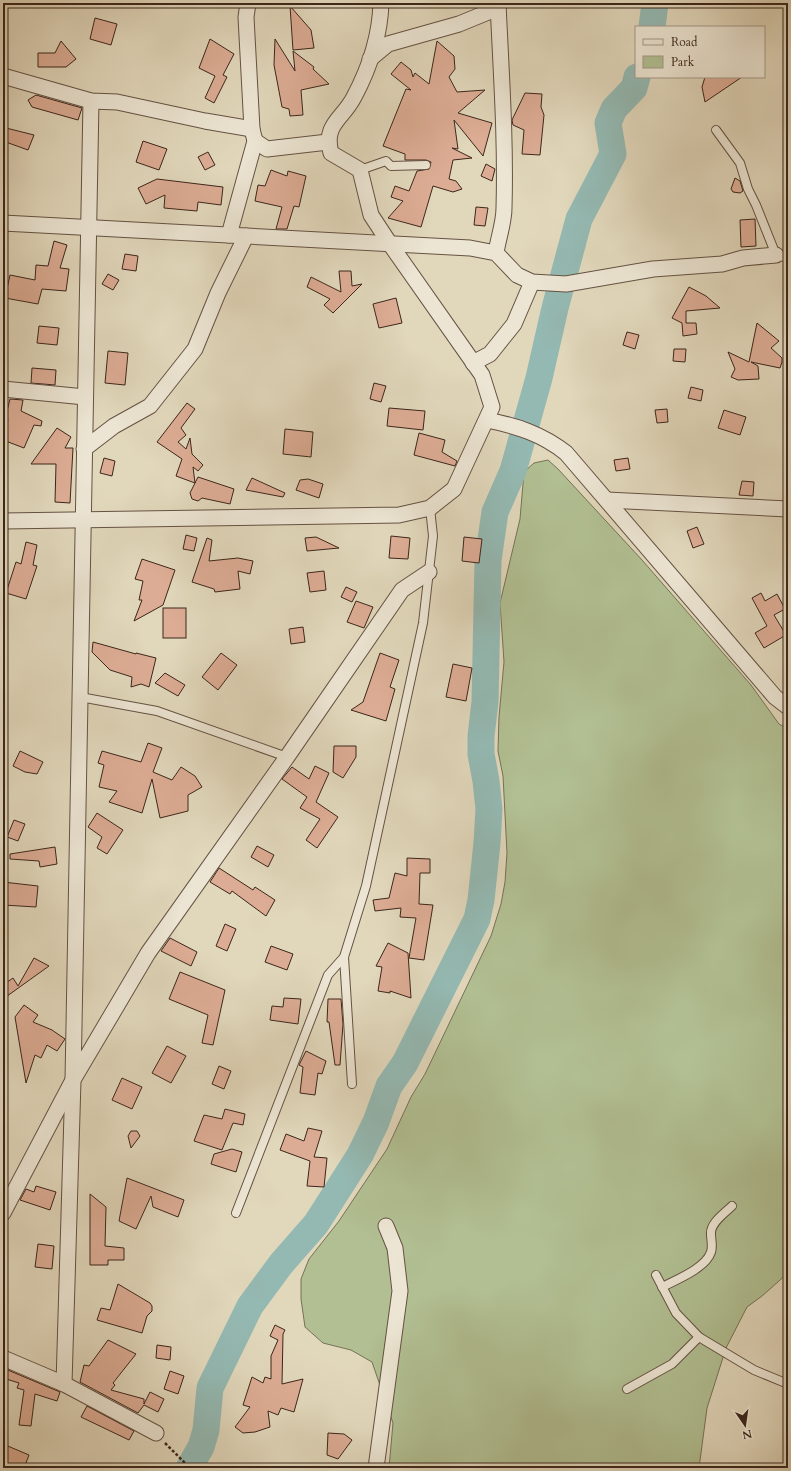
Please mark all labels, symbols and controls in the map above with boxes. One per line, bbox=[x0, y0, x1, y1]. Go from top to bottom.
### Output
legend bbox=[635, 26, 765, 78]
text: Road bbox=[671, 34, 698, 50]
text: Park bbox=[671, 54, 695, 70]
north arrow bbox=[725, 1405, 765, 1445]
text: N bbox=[740, 1426, 753, 1443]

